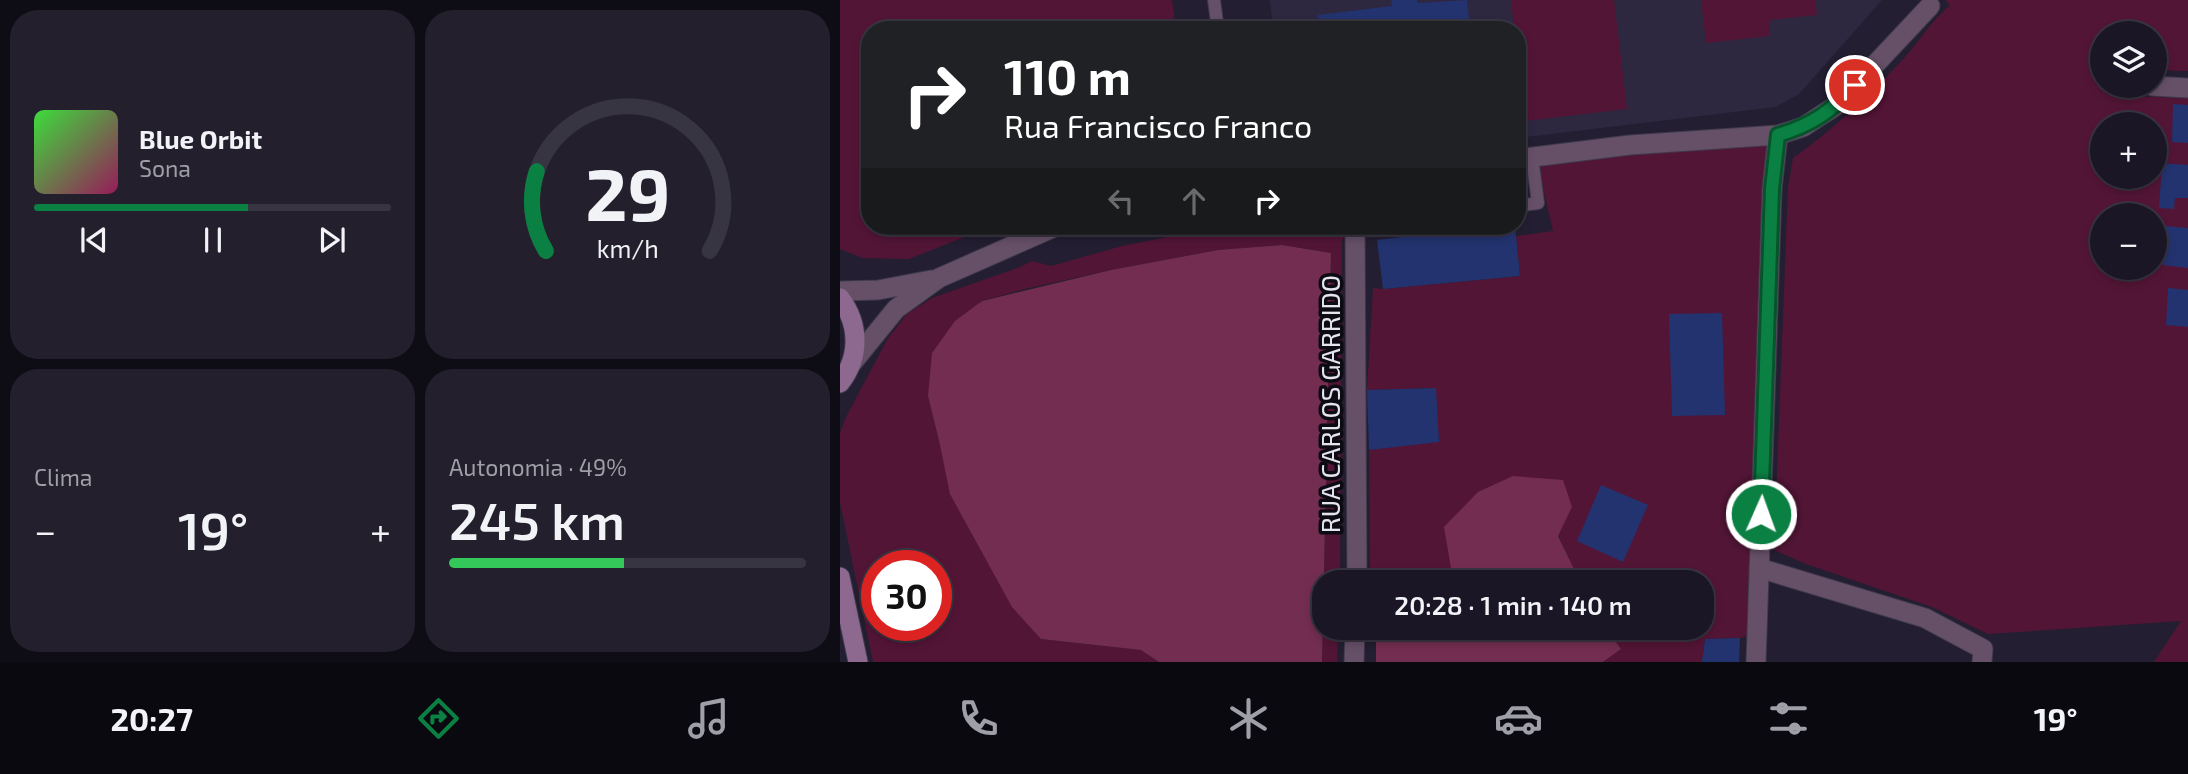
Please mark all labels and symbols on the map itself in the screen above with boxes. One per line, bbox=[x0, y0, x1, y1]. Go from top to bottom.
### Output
pin bbox=[1825, 55, 1885, 115]
street label: RUA CARLOS GARRIDO bbox=[1314, 275, 1345, 533]
position arrow bbox=[1724, 477, 1798, 551]
speed limit sign: 30 bbox=[861, 550, 952, 641]

